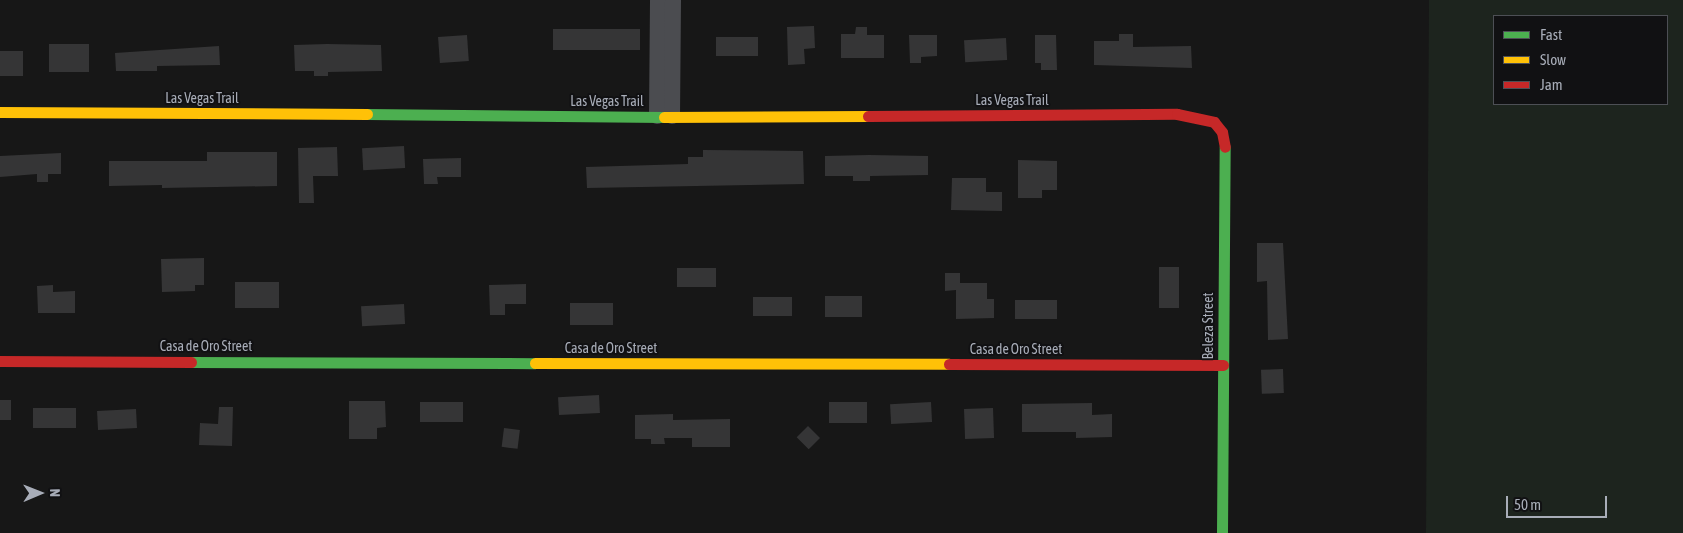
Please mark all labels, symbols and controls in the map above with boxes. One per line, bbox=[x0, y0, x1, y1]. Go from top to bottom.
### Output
legend bbox=[1493, 15, 1668, 105]
text: Fast bbox=[1540, 26, 1562, 43]
text: Slow bbox=[1540, 51, 1566, 68]
text: Jam bbox=[1540, 76, 1563, 93]
street label: Las Vegas Trail bbox=[165, 90, 239, 106]
street label: Las Vegas Trail bbox=[975, 92, 1049, 108]
street label: Las Vegas Trail bbox=[570, 93, 644, 109]
street label: Beleza Street bbox=[1200, 292, 1216, 360]
street label: Casa de Oro Street bbox=[160, 338, 252, 354]
street label: Casa de Oro Street bbox=[565, 340, 657, 356]
street label: Casa de Oro Street bbox=[970, 341, 1062, 357]
north arrow bbox=[15, 468, 65, 518]
scale bar bbox=[1508, 486, 1609, 518]
text: N bbox=[47, 488, 63, 497]
text: 50 m bbox=[1514, 496, 1541, 513]

